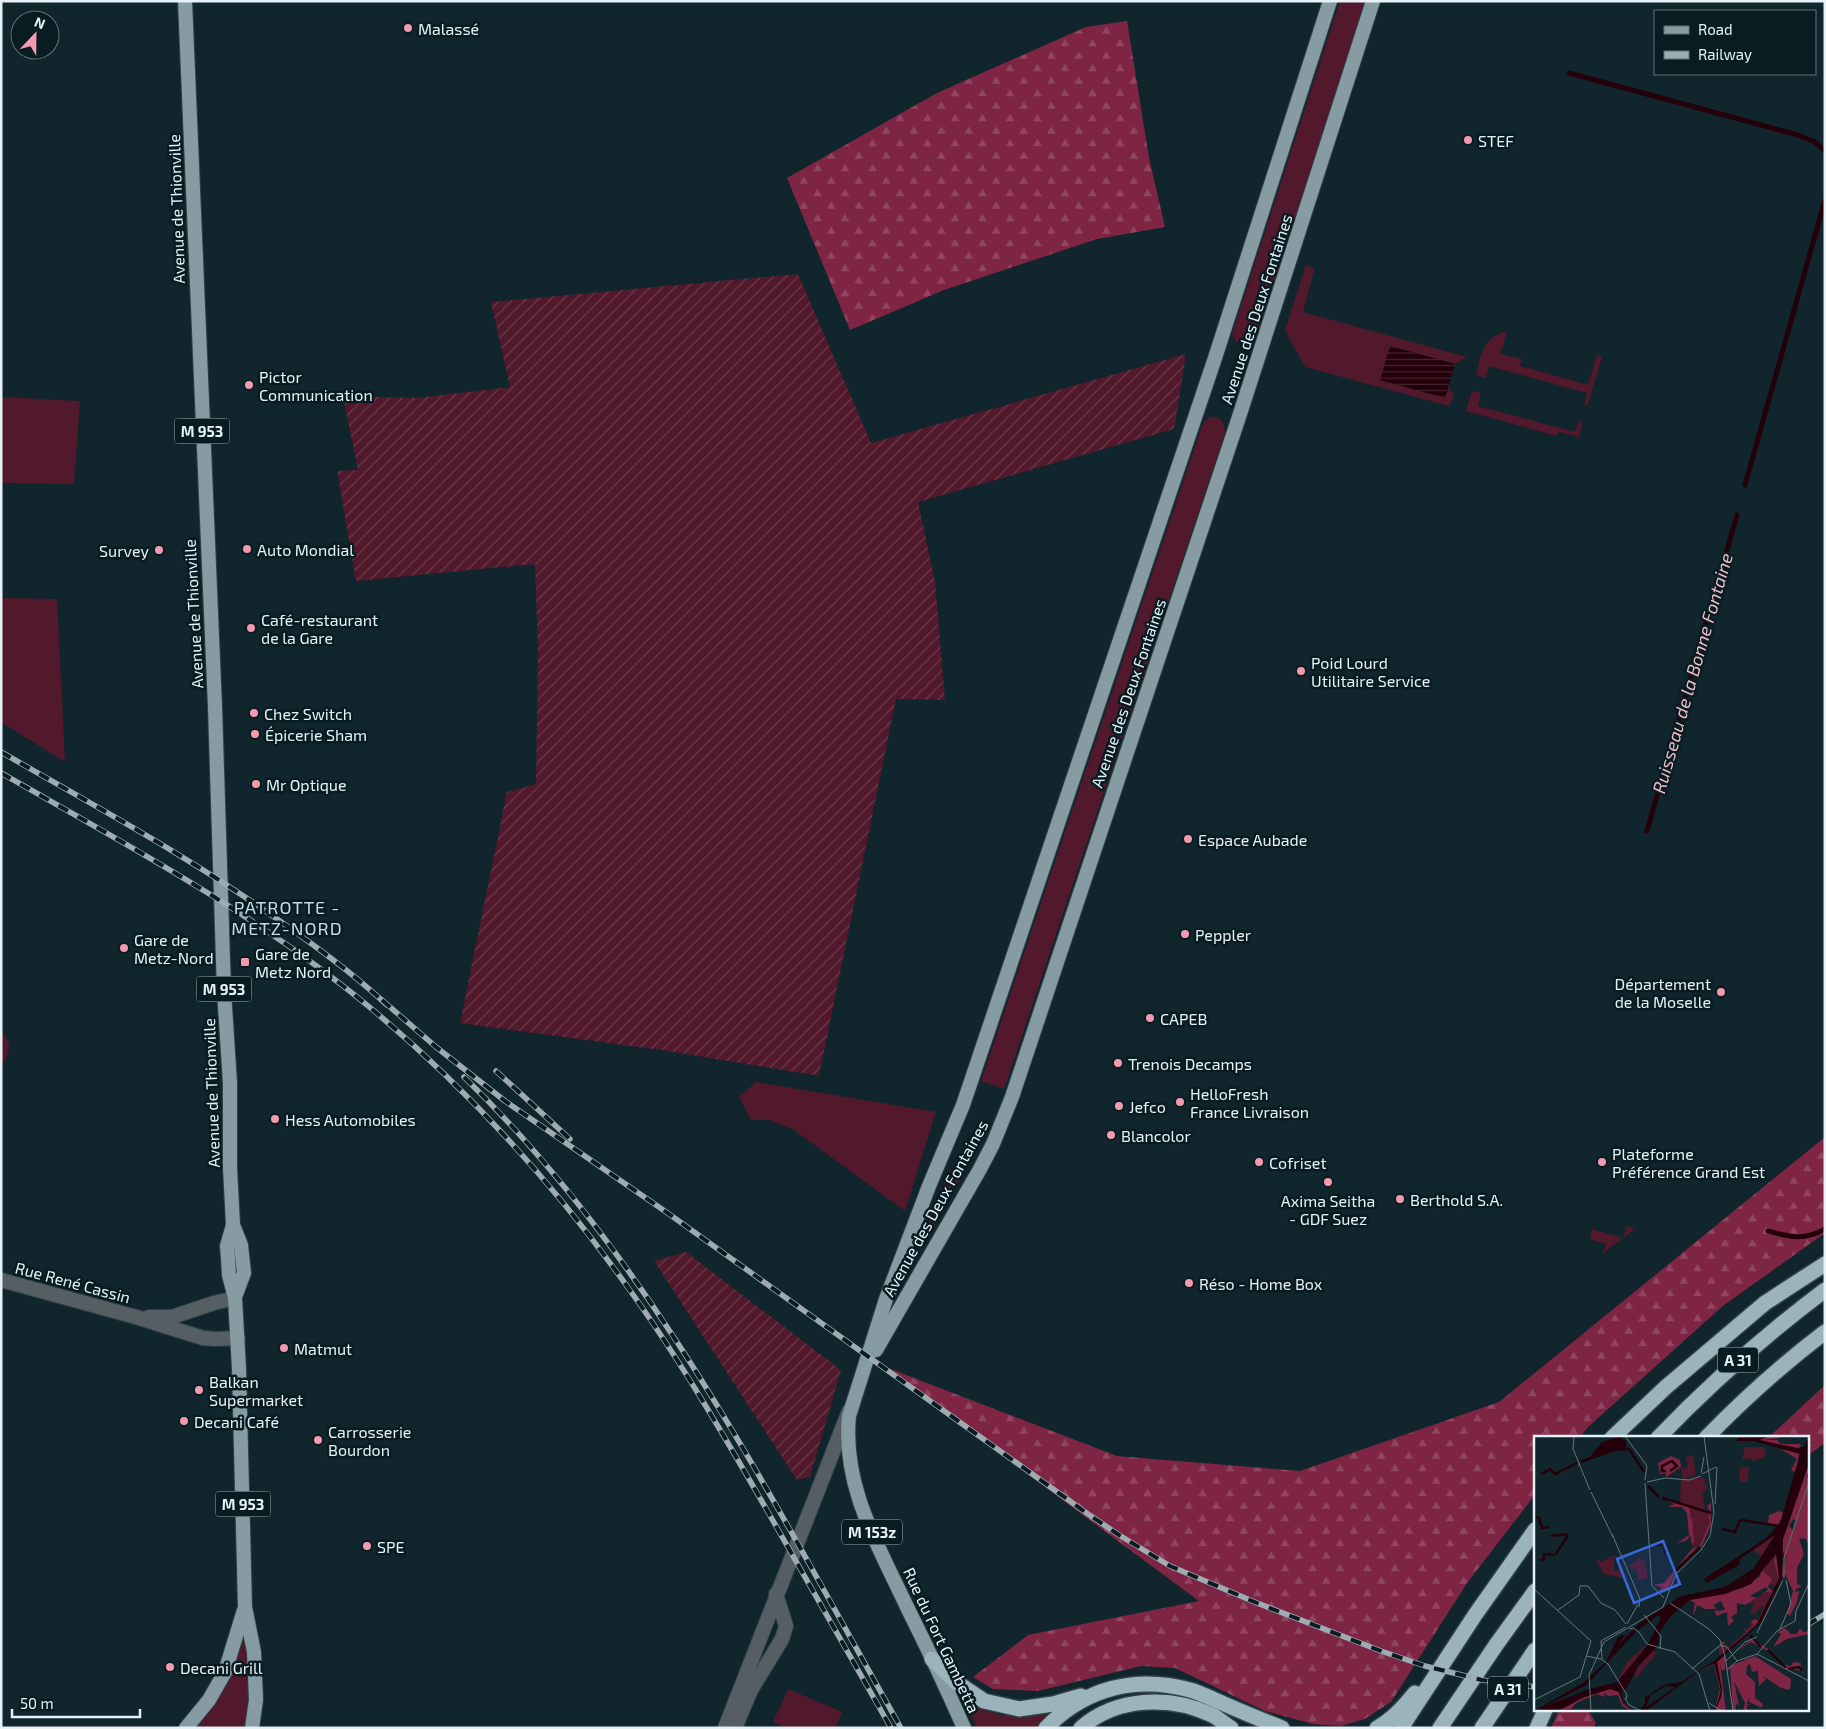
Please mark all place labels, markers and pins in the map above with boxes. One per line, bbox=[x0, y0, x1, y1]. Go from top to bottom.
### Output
place label: Malassé bbox=[418, 19, 479, 38]
marker: Malassé bbox=[402, 22, 414, 34]
place label: STEF bbox=[1478, 131, 1514, 150]
marker: STEF bbox=[1462, 134, 1474, 146]
place label: Pictor Communication bbox=[259, 367, 373, 404]
marker: Pictor Communication bbox=[243, 379, 255, 391]
place label: Auto Mondial bbox=[257, 540, 354, 559]
place label: Survey bbox=[99, 541, 150, 560]
marker: Auto Mondial bbox=[241, 543, 253, 555]
marker: Survey bbox=[153, 544, 165, 556]
place label: Café-restaurant de la Gare bbox=[261, 610, 378, 647]
marker: Café-restaurant de la Gare bbox=[245, 622, 257, 634]
place label: Poid Lourd Utilitaire Service bbox=[1311, 653, 1430, 690]
marker: Poid Lourd Utilitaire Service bbox=[1295, 665, 1307, 677]
place label: Chez Switch bbox=[264, 704, 352, 723]
marker: Chez Switch bbox=[248, 707, 260, 719]
place label: Épicerie Sham bbox=[265, 725, 367, 744]
marker: Épicerie Sham bbox=[249, 728, 261, 740]
place label: Mr Optique bbox=[266, 775, 347, 794]
marker: Mr Optique bbox=[250, 778, 262, 790]
place label: Espace Aubade bbox=[1198, 830, 1307, 849]
marker: Espace Aubade bbox=[1182, 833, 1194, 845]
place label: Peppler bbox=[1195, 925, 1252, 944]
marker: Peppler bbox=[1179, 928, 1191, 940]
place label: Gare de Metz-Nord bbox=[134, 930, 214, 967]
marker: Gare de Metz-Nord bbox=[118, 942, 130, 954]
place label: Gare de Metz Nord bbox=[255, 944, 331, 981]
marker: Gare de Metz Nord bbox=[239, 956, 251, 968]
place label: Département de la Moselle bbox=[1615, 974, 1711, 1011]
marker: Département de la Moselle bbox=[1715, 986, 1727, 998]
place label: CAPEB bbox=[1160, 1009, 1207, 1028]
marker: CAPEB bbox=[1144, 1012, 1156, 1024]
place label: Trenois Decamps bbox=[1128, 1054, 1252, 1073]
marker: Trenois Decamps bbox=[1112, 1057, 1124, 1069]
place label: HelloFresh France Livraison bbox=[1190, 1084, 1309, 1121]
marker: HelloFresh France Livraison bbox=[1174, 1096, 1186, 1108]
place label: Jefco bbox=[1129, 1097, 1166, 1116]
marker: Jefco bbox=[1113, 1100, 1125, 1112]
place label: Hess Automobiles bbox=[285, 1110, 416, 1129]
marker: Hess Automobiles bbox=[269, 1113, 281, 1125]
place label: Blancolor bbox=[1121, 1126, 1191, 1145]
marker: Blancolor bbox=[1105, 1129, 1117, 1141]
place label: Plateforme Préférence Grand Est bbox=[1612, 1144, 1765, 1181]
place label: Cofriset bbox=[1269, 1153, 1326, 1172]
marker: Cofriset bbox=[1253, 1156, 1265, 1168]
marker: Plateforme Préférence Grand Est bbox=[1596, 1156, 1608, 1168]
marker: Axima Seitha - GDF Suez bbox=[1322, 1176, 1334, 1188]
place label: Berthold S.A. bbox=[1410, 1190, 1503, 1209]
place label: Axima Seitha - GDF Suez bbox=[1281, 1191, 1375, 1228]
marker: Berthold S.A. bbox=[1394, 1193, 1406, 1205]
place label: Réso - Home Box bbox=[1199, 1274, 1323, 1293]
marker: Réso - Home Box bbox=[1183, 1277, 1195, 1289]
place label: Matmut bbox=[294, 1339, 352, 1358]
marker: Matmut bbox=[278, 1342, 290, 1354]
place label: Balkan Supermarket bbox=[209, 1372, 303, 1409]
marker: Balkan Supermarket bbox=[193, 1384, 205, 1396]
place label: Decani Café bbox=[194, 1412, 279, 1431]
marker: Decani Café bbox=[178, 1415, 190, 1427]
place label: Carrosserie Bourdon bbox=[328, 1422, 411, 1459]
marker: Carrosserie Bourdon bbox=[312, 1434, 324, 1446]
place label: SPE bbox=[377, 1537, 404, 1556]
marker: SPE bbox=[361, 1540, 373, 1552]
place label: Decani Grill bbox=[180, 1658, 263, 1677]
marker: Decani Grill bbox=[164, 1661, 176, 1673]

